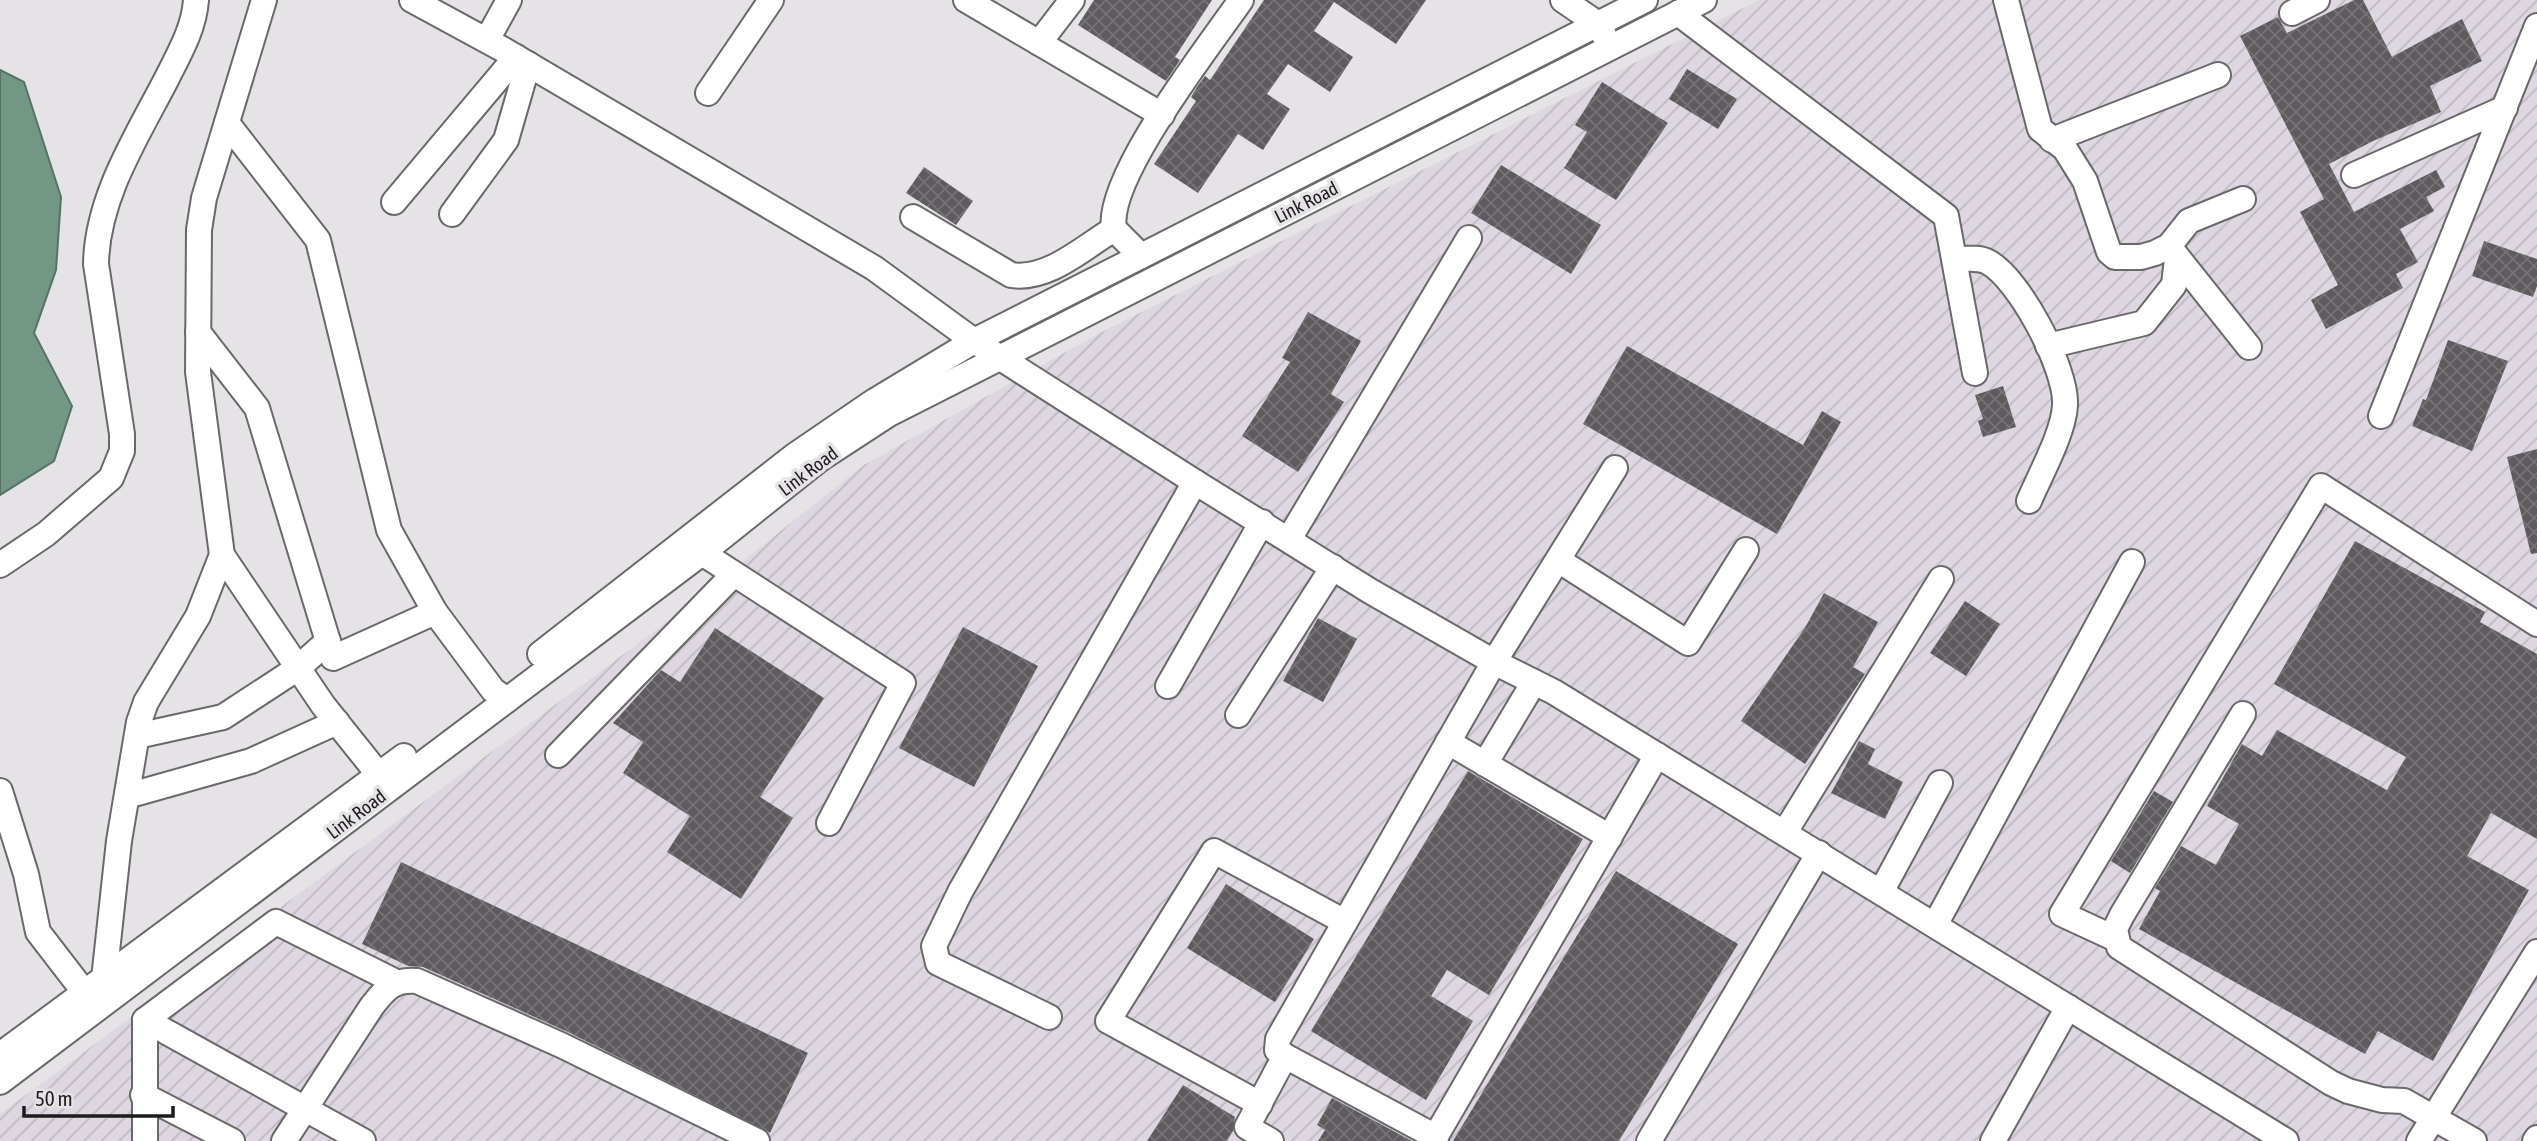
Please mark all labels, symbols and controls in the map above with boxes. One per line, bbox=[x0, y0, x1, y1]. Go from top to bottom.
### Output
street label: Link Road bbox=[1271, 177, 1341, 227]
street label: Link Road bbox=[774, 442, 842, 500]
street label: Link Road bbox=[322, 785, 390, 843]
scale bar bbox=[24, 1074, 173, 1118]
text: 50 m bbox=[35, 1086, 73, 1110]

